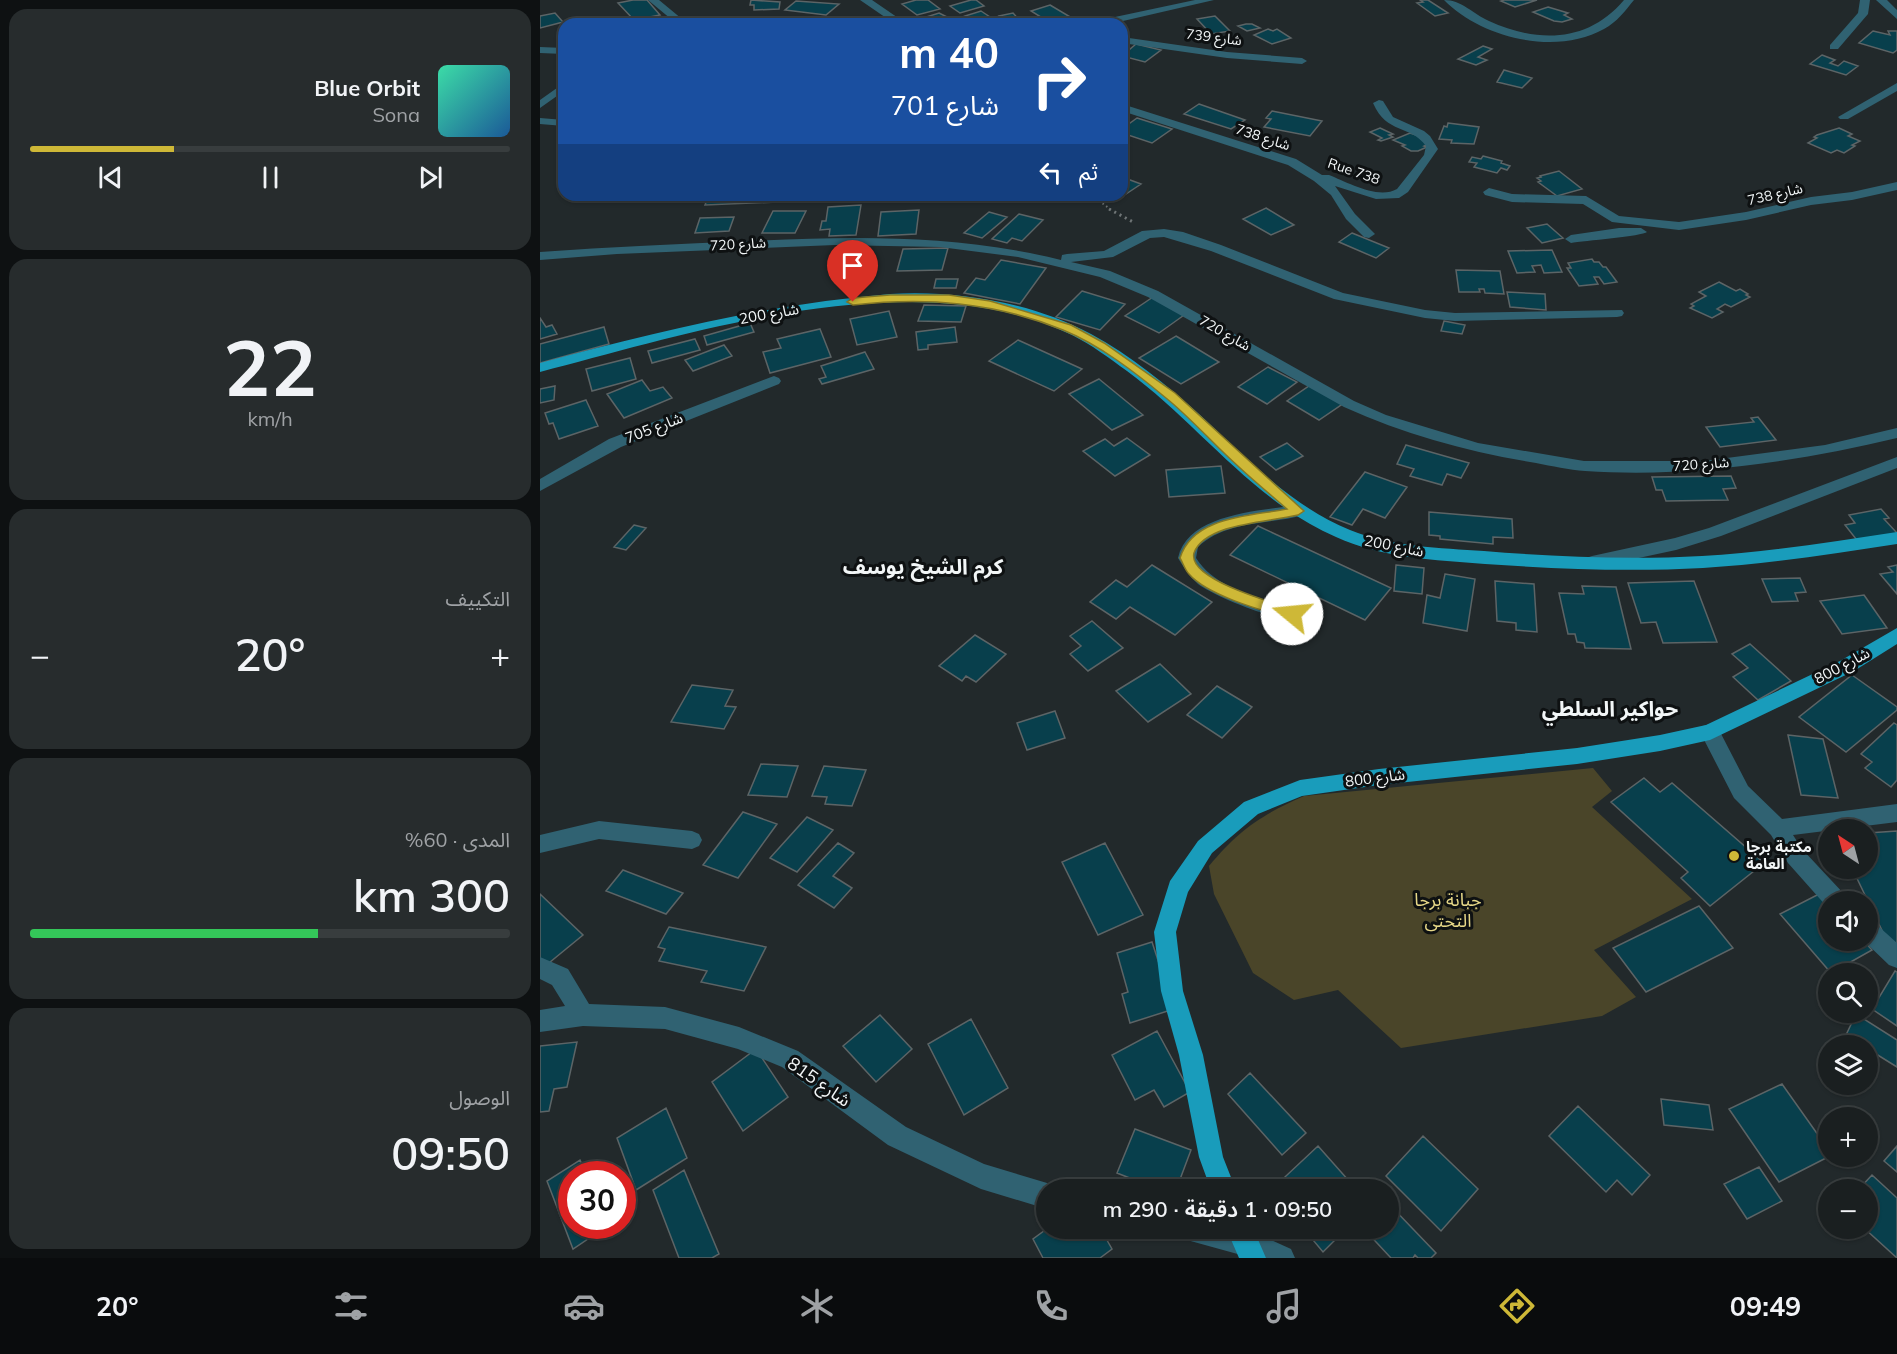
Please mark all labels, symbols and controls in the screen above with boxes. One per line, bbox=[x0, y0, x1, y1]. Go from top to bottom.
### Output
street label: شارع 739 bbox=[1185, 25, 1243, 51]
text: 40 m bbox=[899, 26, 999, 79]
icon: right bbox=[1020, 42, 1098, 120]
text: Blue Orbit bbox=[314, 74, 420, 102]
text: شارع 701 bbox=[891, 88, 999, 122]
text: Sona bbox=[372, 102, 420, 127]
street label: شارع 738 bbox=[1233, 120, 1292, 156]
street label: Rue 738 bbox=[1325, 154, 1383, 188]
icon: left bbox=[1034, 156, 1067, 189]
text: ثم bbox=[1079, 158, 1098, 186]
icon: previous bbox=[94, 161, 127, 194]
icon: pause bbox=[254, 161, 287, 194]
icon: next bbox=[414, 161, 447, 194]
street label: شارع 738 bbox=[1746, 179, 1805, 211]
street label: شارع 720 bbox=[709, 234, 767, 256]
pin bbox=[827, 240, 878, 302]
icon: arrive bbox=[836, 249, 869, 282]
street label: شارع 200 bbox=[738, 299, 801, 331]
street label: شارع 720 bbox=[1195, 311, 1254, 357]
text: 22 bbox=[223, 318, 317, 416]
text: km/h bbox=[247, 406, 293, 431]
street label: شارع 705 bbox=[622, 408, 687, 450]
street label: شارع 720 bbox=[1672, 453, 1730, 477]
street label: شارع 200 bbox=[1362, 530, 1426, 564]
district label: كرم الشيخ يوسف bbox=[843, 553, 1004, 583]
position arrow bbox=[1260, 582, 1324, 646]
text: التكييف bbox=[446, 586, 510, 611]
text: 20° bbox=[235, 626, 305, 682]
text: − bbox=[30, 634, 50, 675]
text: + bbox=[490, 634, 510, 675]
street label: شارع 800 bbox=[1811, 643, 1874, 691]
district label: حواكير السلطي bbox=[1542, 695, 1678, 726]
street label: شارع 800 bbox=[1344, 764, 1407, 794]
north arrow bbox=[1818, 819, 1878, 879]
map controls bbox=[1818, 819, 1878, 1239]
text: المدى · 60% bbox=[405, 827, 510, 852]
place label: مكتبة برجا العامة bbox=[1746, 837, 1812, 873]
marker: مكتبة برجا العامة bbox=[1727, 849, 1741, 863]
text: 300 km bbox=[353, 867, 510, 923]
park label: جبانة برجا التحتى bbox=[1414, 888, 1482, 932]
button: sound bbox=[1818, 891, 1878, 951]
button: search bbox=[1818, 963, 1878, 1023]
button: layers bbox=[1818, 1035, 1878, 1095]
street label: شارع 815 bbox=[781, 1051, 855, 1114]
text: الوصول bbox=[449, 1085, 510, 1110]
button: + bbox=[1818, 1107, 1878, 1167]
text: 09:50 bbox=[391, 1125, 510, 1181]
speed limit sign: 30 bbox=[558, 1161, 636, 1239]
button: − bbox=[1818, 1179, 1878, 1239]
text: 09:50 · 1 دقيقة · 290 m bbox=[1103, 1195, 1332, 1223]
icon: filters bbox=[330, 1285, 372, 1327]
icon: car bbox=[563, 1285, 605, 1327]
icon: climate bbox=[796, 1285, 838, 1327]
icon: phone bbox=[1030, 1285, 1072, 1327]
icon: music bbox=[1263, 1285, 1305, 1327]
icon: directions bbox=[1496, 1285, 1538, 1327]
text: 20° bbox=[96, 1289, 138, 1323]
text: 09:49 bbox=[1730, 1289, 1801, 1323]

